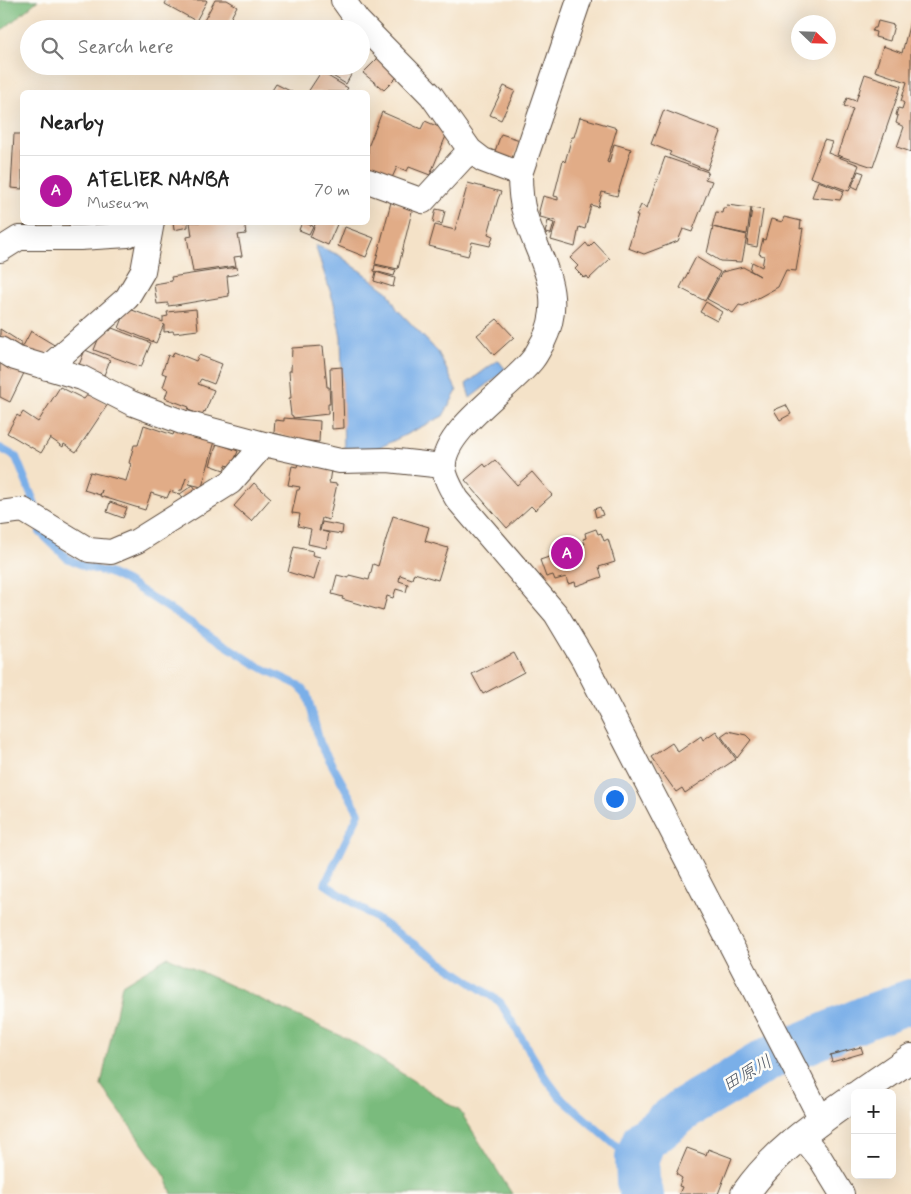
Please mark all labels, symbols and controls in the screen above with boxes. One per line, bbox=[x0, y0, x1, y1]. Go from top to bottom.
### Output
north arrow bbox=[791, 15, 836, 60]
search box bbox=[20, 20, 370, 75]
icon: search bbox=[38, 34, 66, 62]
text: Search here bbox=[78, 35, 174, 60]
text: Nearby bbox=[40, 109, 104, 137]
text: ATELIER NANBA bbox=[87, 168, 230, 193]
text: A bbox=[51, 180, 61, 201]
text: 70 m bbox=[314, 180, 350, 201]
text: Museum bbox=[87, 193, 149, 214]
pin: A bbox=[551, 534, 583, 572]
your location bbox=[602, 786, 628, 812]
water label: 田原川 bbox=[718, 1050, 777, 1098]
map controls bbox=[851, 1089, 896, 1179]
button: + bbox=[851, 1089, 896, 1134]
button: − bbox=[851, 1134, 896, 1179]

